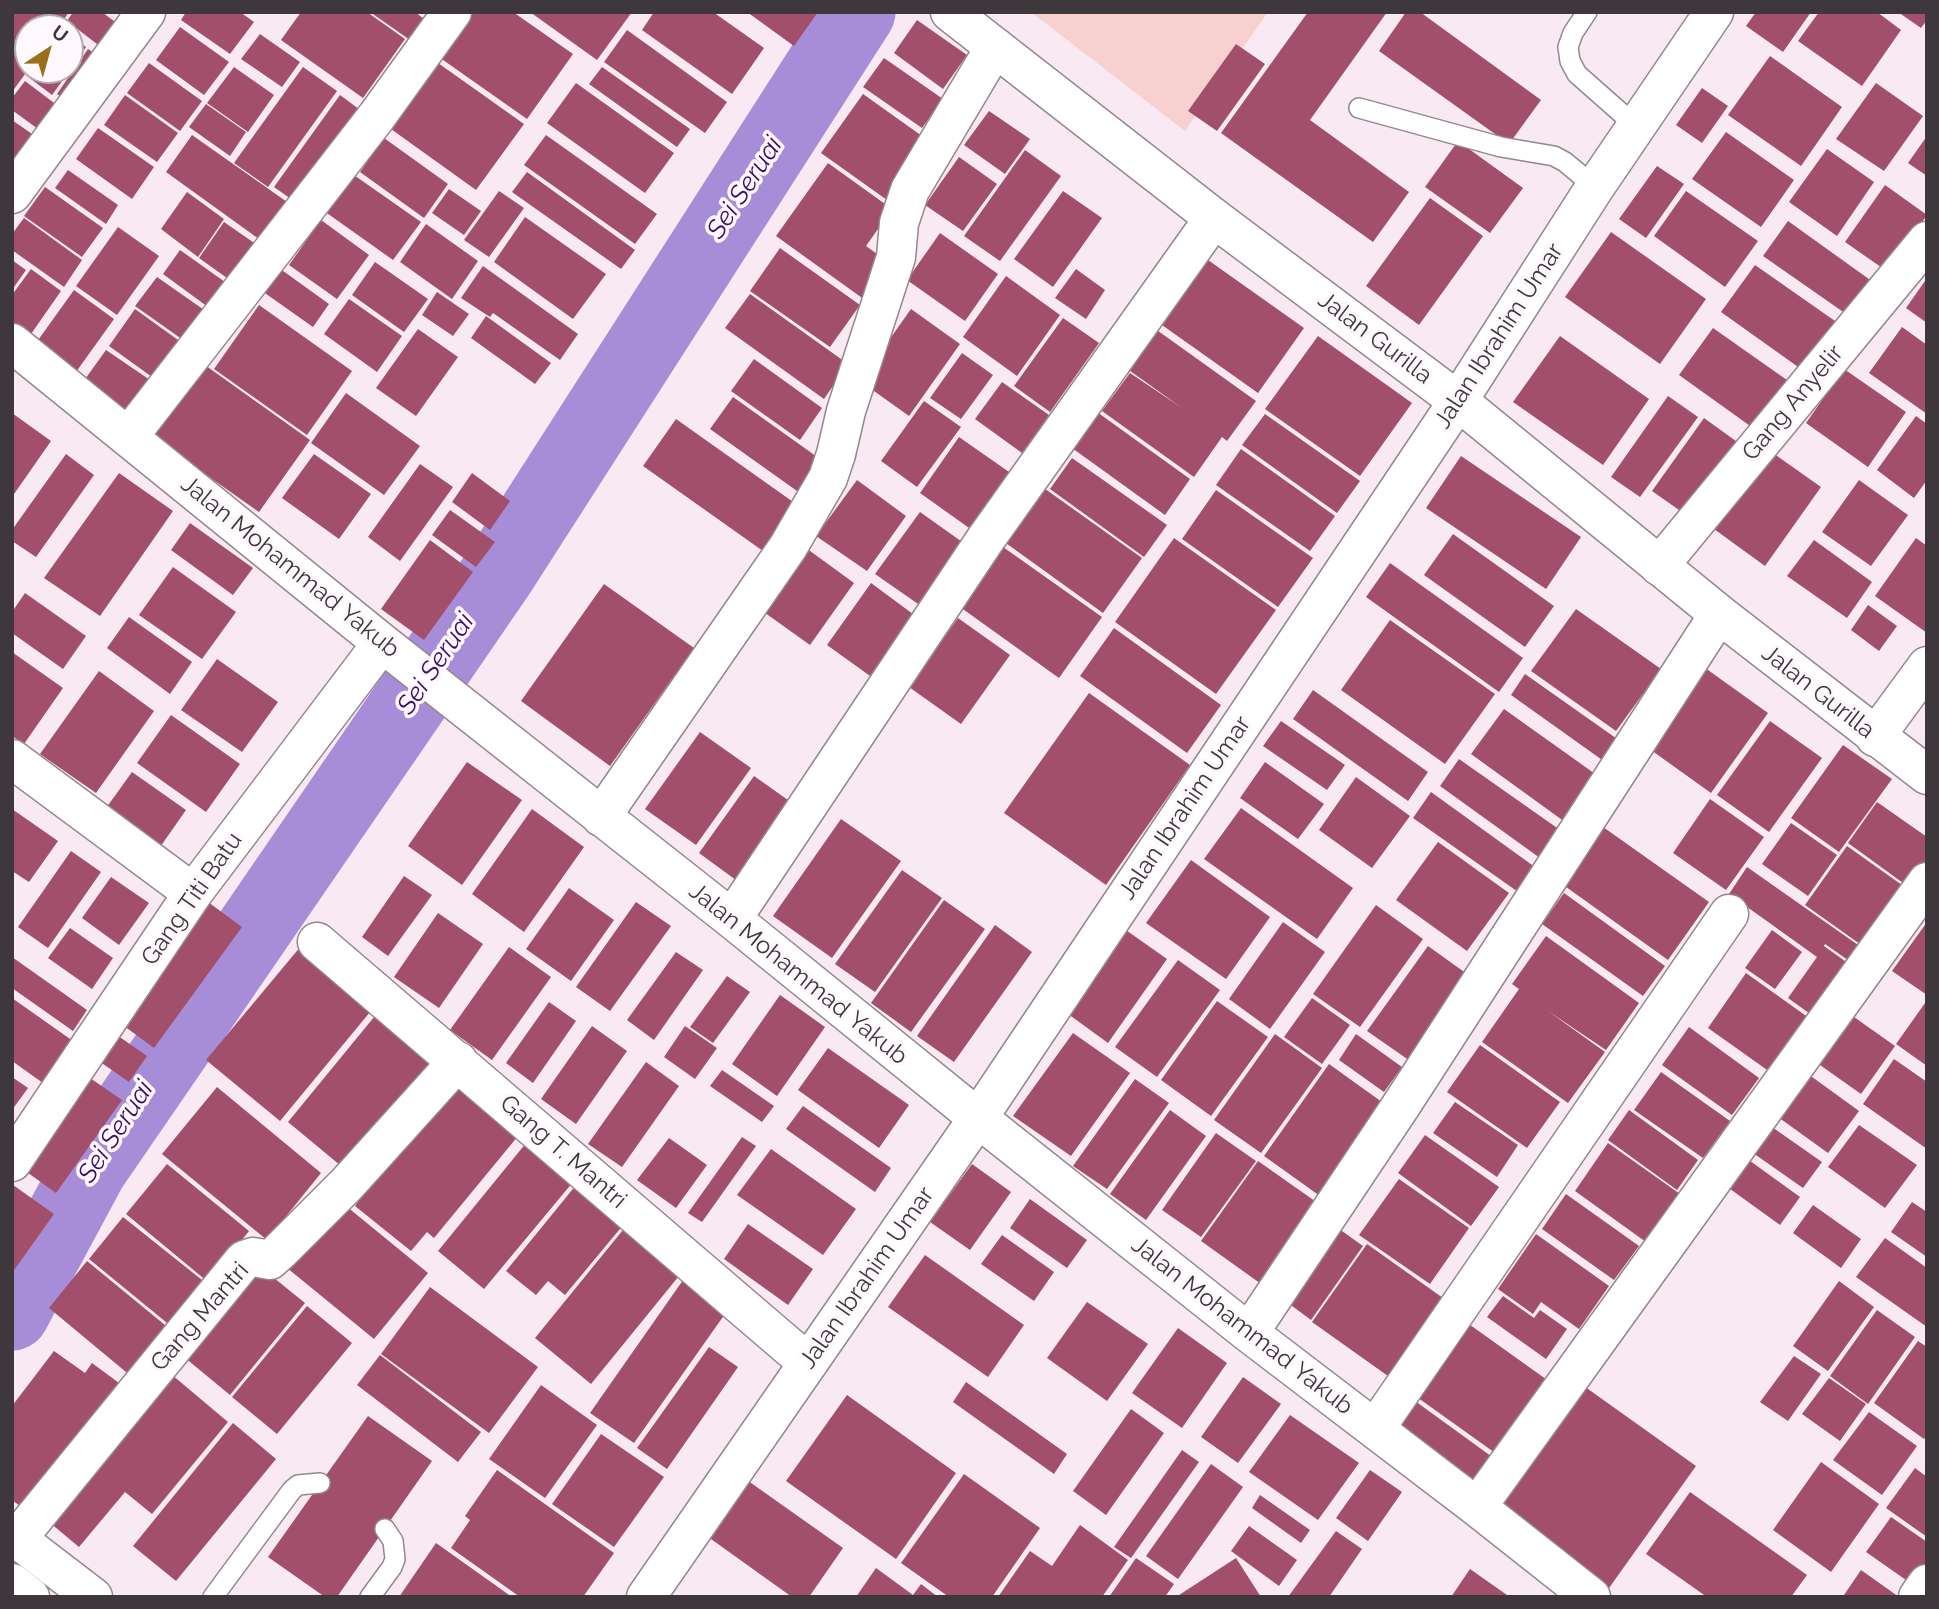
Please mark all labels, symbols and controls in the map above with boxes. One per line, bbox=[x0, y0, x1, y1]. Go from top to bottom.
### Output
north arrow bbox=[14, 14, 84, 84]
text: U bbox=[48, 21, 72, 47]
water label: Sei Seruai bbox=[701, 131, 789, 245]
street label: Jalan Ibrahim Umar bbox=[1428, 238, 1570, 434]
street label: Jalan Gurilla bbox=[1312, 286, 1438, 390]
street label: Gang Anyelir bbox=[1736, 339, 1850, 467]
street label: Jalan Mohammad Yakub bbox=[175, 470, 405, 664]
water label: Sei Seruai bbox=[391, 608, 481, 720]
street label: Jalan Gurilla bbox=[1756, 639, 1880, 745]
street label: Jalan Ibrahim Umar bbox=[1113, 711, 1257, 905]
street label: Gang Titi Batu bbox=[136, 827, 248, 971]
street label: Jalan Mohammad Yakub bbox=[683, 877, 913, 1071]
water label: Sei Seruai bbox=[72, 1075, 160, 1189]
street label: Gang T. Mantri bbox=[494, 1089, 632, 1215]
street label: Jalan Ibrahim Umar bbox=[793, 1182, 941, 1374]
street label: Jalan Mohammad Yakub bbox=[1126, 1231, 1358, 1421]
street label: Gang Mantri bbox=[145, 1257, 255, 1377]

